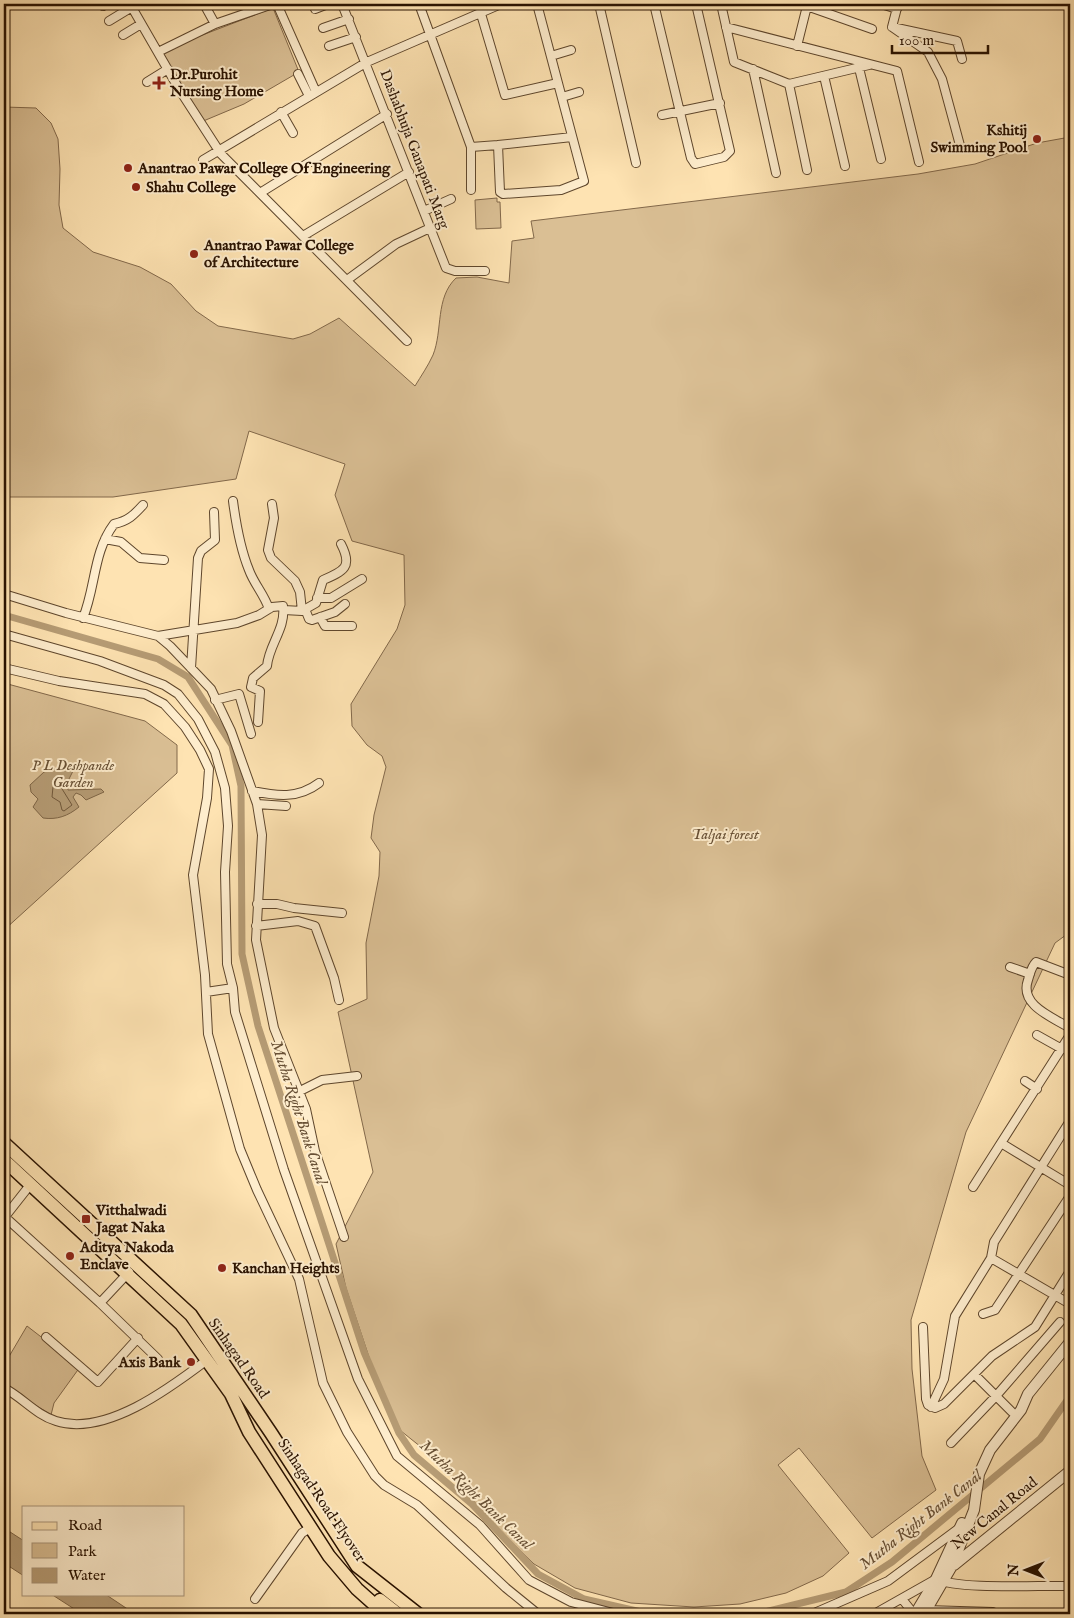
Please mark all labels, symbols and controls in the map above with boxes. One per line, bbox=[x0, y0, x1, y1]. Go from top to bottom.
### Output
scale bar bbox=[892, 22, 988, 54]
text: 100 m bbox=[899, 31, 935, 50]
place label: Dr.Purohit Nursing Home bbox=[169, 65, 264, 101]
street label: Dashabhuja Ganapati Marg bbox=[375, 67, 454, 232]
marker: Dr.Purohit Nursing Home bbox=[152, 76, 166, 90]
place label: Kshitij Swimming Pool bbox=[930, 121, 1028, 157]
marker: Kshitij Swimming Pool bbox=[1031, 133, 1043, 145]
place label: Anantrao Pawar College Of Engineering bbox=[137, 159, 391, 178]
marker: Anantrao Pawar College Of Engineering bbox=[122, 162, 134, 174]
place label: Shahu College bbox=[146, 178, 236, 197]
marker: Shahu College bbox=[130, 181, 142, 193]
place label: Anantrao Pawar College of Architecture bbox=[203, 236, 354, 272]
marker: Anantrao Pawar College of Architecture bbox=[188, 248, 200, 260]
park label: P L Deshpande Garden bbox=[32, 756, 114, 792]
park label: Taljai forest bbox=[691, 825, 760, 844]
water label: Mutha Right Bank Canal bbox=[265, 1038, 331, 1188]
place label: Vitthalwadi Jagat Naka bbox=[94, 1201, 167, 1237]
marker: Vitthalwadi Jagat Naka bbox=[80, 1213, 92, 1225]
place label: Aditya Nakoda Enclave bbox=[79, 1238, 174, 1274]
marker: Aditya Nakoda Enclave bbox=[64, 1250, 76, 1262]
place label: Kanchan Heights bbox=[232, 1259, 340, 1278]
marker: Kanchan Heights bbox=[216, 1262, 228, 1274]
street label: Sinhagad Road bbox=[204, 1314, 274, 1403]
place label: Axis Bank bbox=[118, 1353, 182, 1372]
marker: Axis Bank bbox=[185, 1356, 197, 1368]
street label: Sinhagad Road Flyover bbox=[273, 1435, 370, 1566]
water label: Mutha Right Bank Canal bbox=[415, 1436, 537, 1556]
water label: Mutha Right Bank Canal bbox=[856, 1466, 987, 1575]
street label: New Canal Road bbox=[947, 1472, 1042, 1554]
legend bbox=[22, 1506, 185, 1596]
text: Road bbox=[68, 1516, 103, 1535]
text: Park bbox=[68, 1542, 98, 1561]
north arrow bbox=[1002, 1546, 1052, 1596]
text: N bbox=[1005, 1564, 1023, 1577]
text: Water bbox=[68, 1566, 106, 1585]

